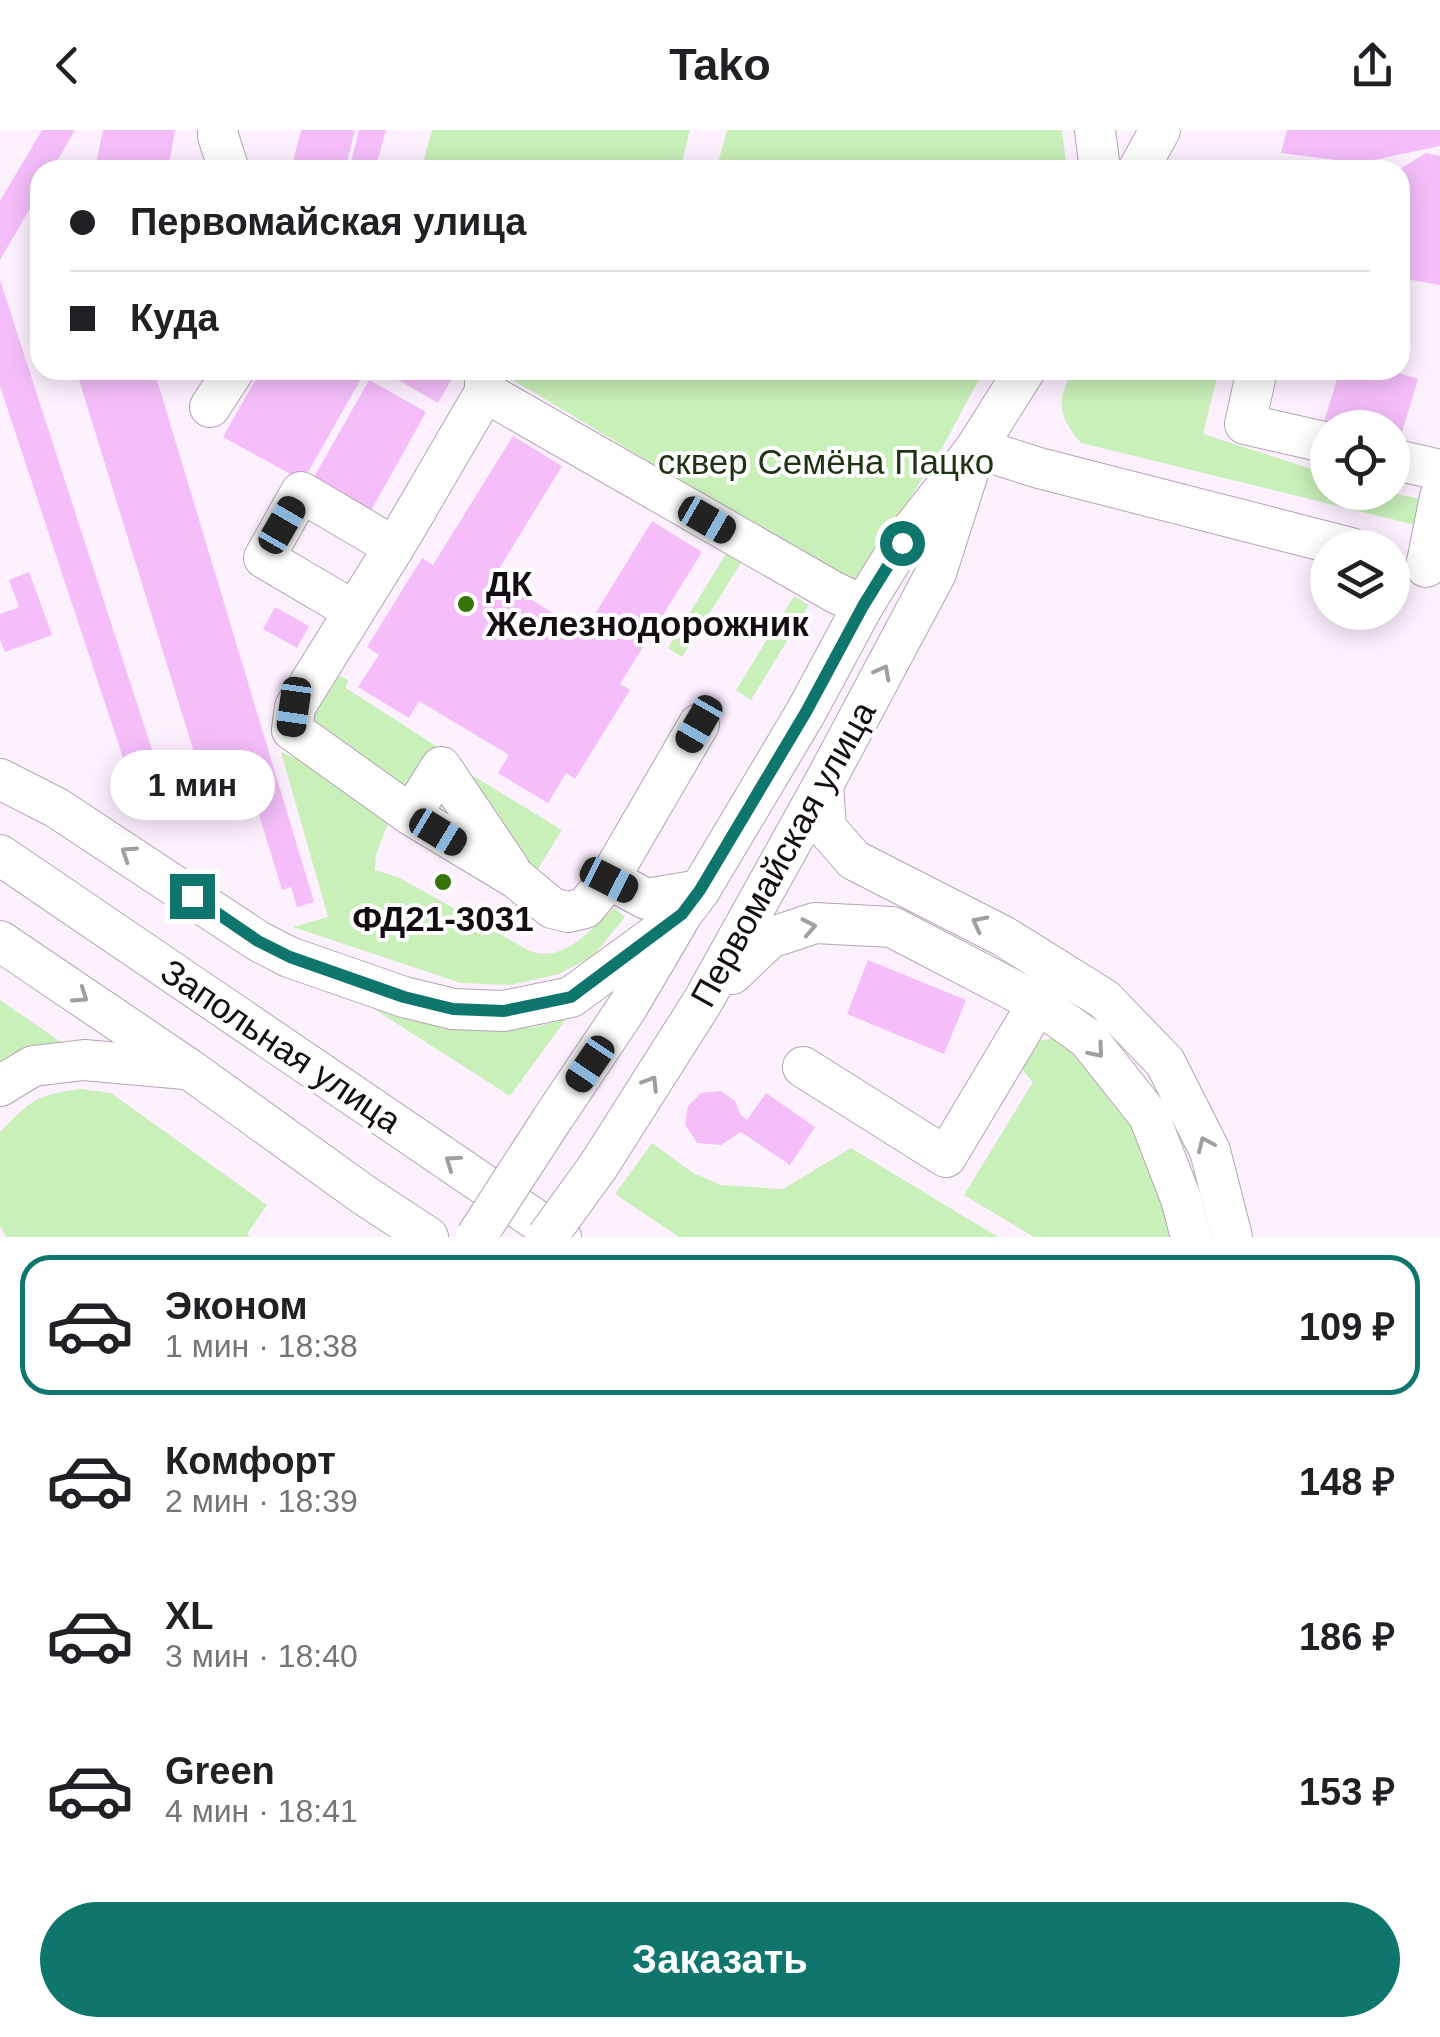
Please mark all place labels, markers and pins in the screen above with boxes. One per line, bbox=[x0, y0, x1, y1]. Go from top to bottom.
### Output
place label: ДК Железнодорожник bbox=[485, 564, 809, 643]
marker: ДК Железнодорожник bbox=[455, 593, 477, 615]
marker: ФД21-3031 bbox=[432, 871, 454, 893]
place label: ФД21-3031 bbox=[352, 899, 534, 938]

